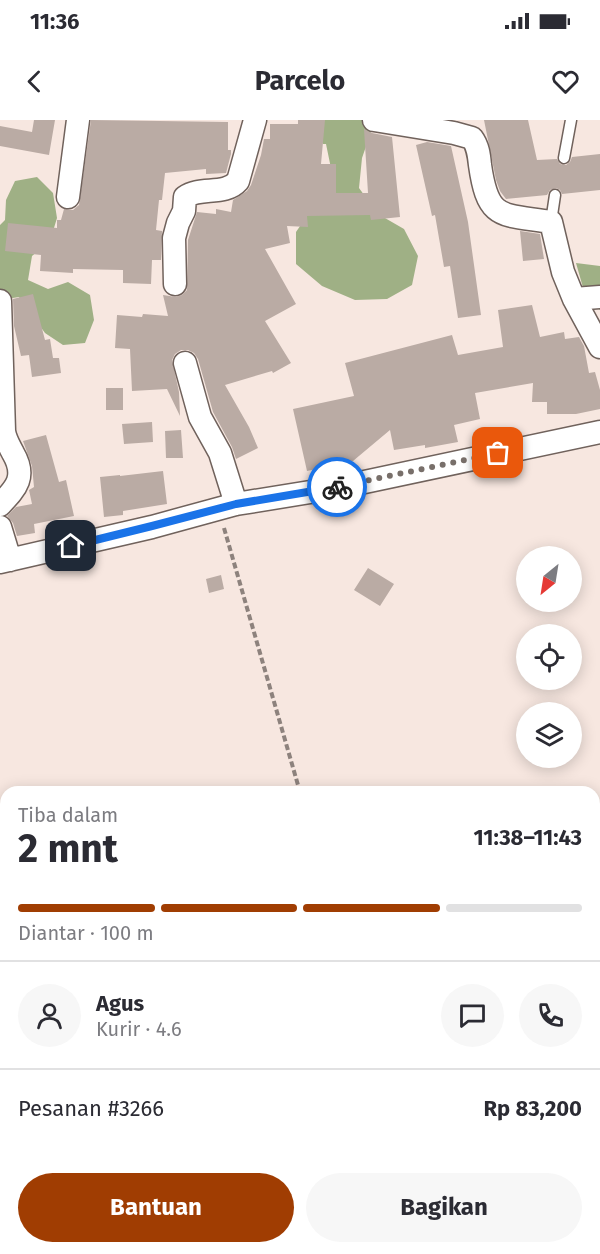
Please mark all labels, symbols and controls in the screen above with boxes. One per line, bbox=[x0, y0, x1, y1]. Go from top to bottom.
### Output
text: 11:36 bbox=[30, 8, 80, 35]
icon: back bbox=[18, 65, 51, 98]
text: Parcelo bbox=[255, 65, 345, 97]
icon: heart bbox=[549, 65, 582, 98]
pin bbox=[472, 427, 523, 478]
icon: bag bbox=[481, 436, 514, 469]
courier bbox=[307, 457, 367, 517]
icon: bike bbox=[321, 471, 354, 504]
pin bbox=[45, 520, 96, 571]
icon: home bbox=[54, 529, 87, 562]
north arrow bbox=[516, 546, 582, 612]
map controls bbox=[516, 546, 582, 768]
button: locate bbox=[516, 624, 582, 690]
button: layers bbox=[516, 702, 582, 768]
text: Tiba dalam bbox=[18, 803, 118, 827]
text: 11:38–11:43 bbox=[474, 824, 582, 851]
text: 2 mnt bbox=[18, 826, 118, 872]
text: Diantar · 100 m bbox=[18, 921, 154, 945]
button: person bbox=[18, 984, 81, 1047]
button: chat bbox=[441, 984, 504, 1047]
button: phone bbox=[519, 984, 582, 1047]
text: Agus bbox=[96, 990, 144, 1017]
text: Kurir · 4.6 bbox=[96, 1017, 182, 1041]
text: Pesanan #3266 bbox=[18, 1095, 164, 1122]
text: Rp 83,200 bbox=[483, 1095, 582, 1122]
button: Bantuan bbox=[18, 1173, 294, 1242]
button: Bagikan bbox=[306, 1173, 582, 1242]

